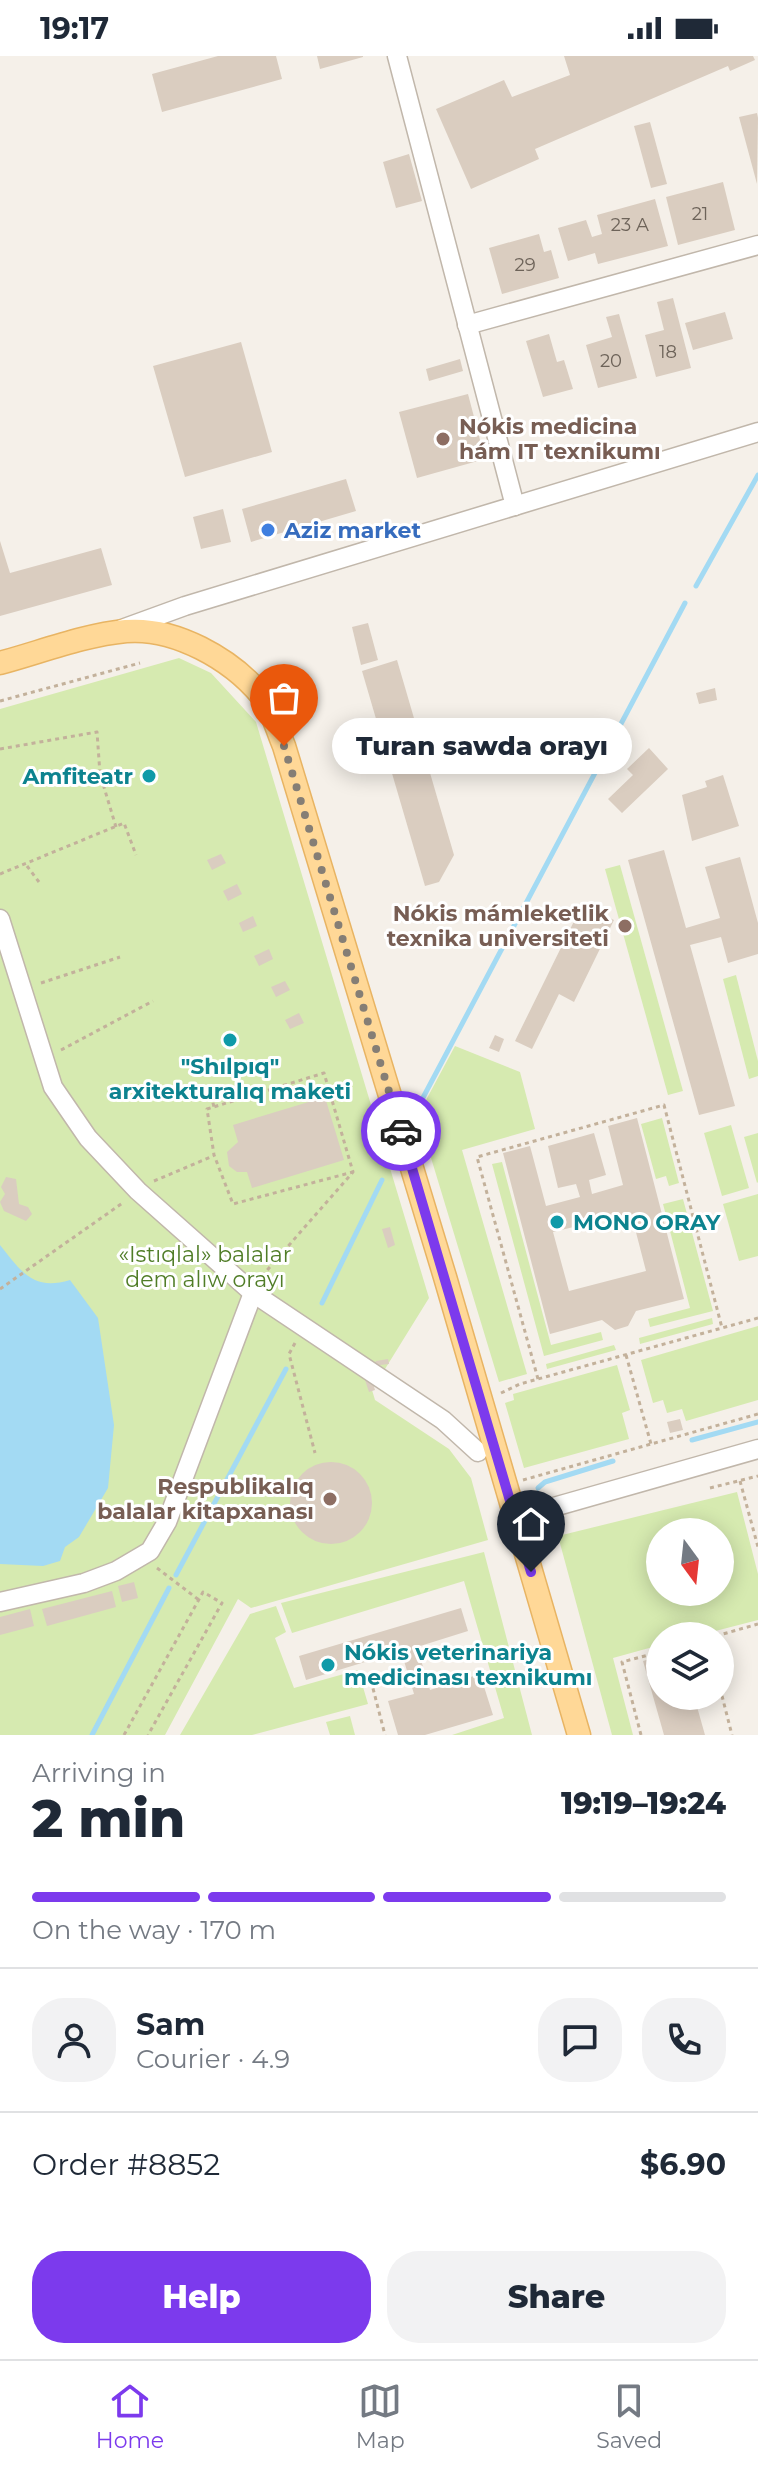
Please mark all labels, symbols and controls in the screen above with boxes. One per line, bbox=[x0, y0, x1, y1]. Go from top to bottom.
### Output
text: 19:17 bbox=[40, 10, 109, 47]
house number: 21 bbox=[692, 203, 708, 225]
house number: 23 А bbox=[611, 214, 650, 236]
house number: 29 bbox=[514, 254, 536, 276]
house number: 18 bbox=[659, 341, 677, 363]
house number: 20 bbox=[600, 350, 622, 372]
place label: Nókis medicina hám IT texnikumı bbox=[459, 413, 661, 465]
marker: Nókis medicina hám IT texnikumı bbox=[434, 430, 452, 448]
place label: Aziz market bbox=[283, 517, 421, 544]
marker: Aziz market bbox=[259, 521, 277, 539]
pin bbox=[250, 664, 318, 746]
icon: bag bbox=[262, 676, 306, 720]
callout: Turan sawda orayı bbox=[332, 718, 632, 774]
text: Turan sawda orayı bbox=[356, 730, 608, 762]
place label: Amfiteatr bbox=[21, 763, 133, 790]
marker: Amfiteatr bbox=[140, 767, 158, 785]
place label: Nókis mámleketlik texnika universiteti bbox=[387, 900, 610, 952]
marker: Nókis mámleketlik texnika universiteti bbox=[616, 917, 634, 935]
marker: "Shılpıq" arxitekturalıq maketi bbox=[221, 1031, 239, 1049]
place label: "Shılpıq" arxitekturalıq maketi bbox=[109, 1053, 351, 1105]
courier bbox=[361, 1091, 441, 1171]
icon: car bbox=[379, 1109, 423, 1153]
place label: MONO ORAY bbox=[573, 1209, 722, 1236]
marker: MONO ORAY bbox=[548, 1213, 566, 1231]
park label: «Istıqlal» balalar dem alıw orayı bbox=[118, 1241, 292, 1293]
place label: Respublikalıq balalar kitapxanası bbox=[97, 1473, 314, 1525]
marker: Respublikalıq balalar kitapxanası bbox=[321, 1490, 339, 1508]
pin bbox=[497, 1490, 565, 1572]
icon: home bbox=[509, 1502, 553, 1546]
north arrow bbox=[646, 1518, 734, 1606]
map controls bbox=[646, 1518, 734, 1710]
button: layers bbox=[646, 1622, 734, 1710]
place label: Nókis veterinariya medicinası texnikumı bbox=[344, 1639, 592, 1691]
marker: Nókis veterinariya medicinası texnikumı bbox=[319, 1656, 337, 1674]
text: Arriving in bbox=[32, 1757, 166, 1789]
text: 19:19–19:24 bbox=[561, 1785, 726, 1822]
text: 2 min bbox=[32, 1787, 185, 1850]
text: On the way · 170 m bbox=[32, 1914, 276, 1946]
button: person bbox=[32, 1998, 116, 2082]
button: chat bbox=[538, 1998, 622, 2082]
button: phone bbox=[642, 1998, 726, 2082]
text: Sam bbox=[136, 2006, 205, 2043]
text: Courier · 4.9 bbox=[136, 2043, 290, 2075]
text: Order #8852 bbox=[32, 2146, 220, 2183]
text: $6.90 bbox=[640, 2146, 726, 2183]
button: Help bbox=[32, 2251, 371, 2343]
button: Share bbox=[387, 2251, 726, 2343]
tab: Home bbox=[96, 2379, 164, 2454]
tab: Map bbox=[356, 2379, 405, 2454]
tab: Saved bbox=[596, 2379, 662, 2454]

